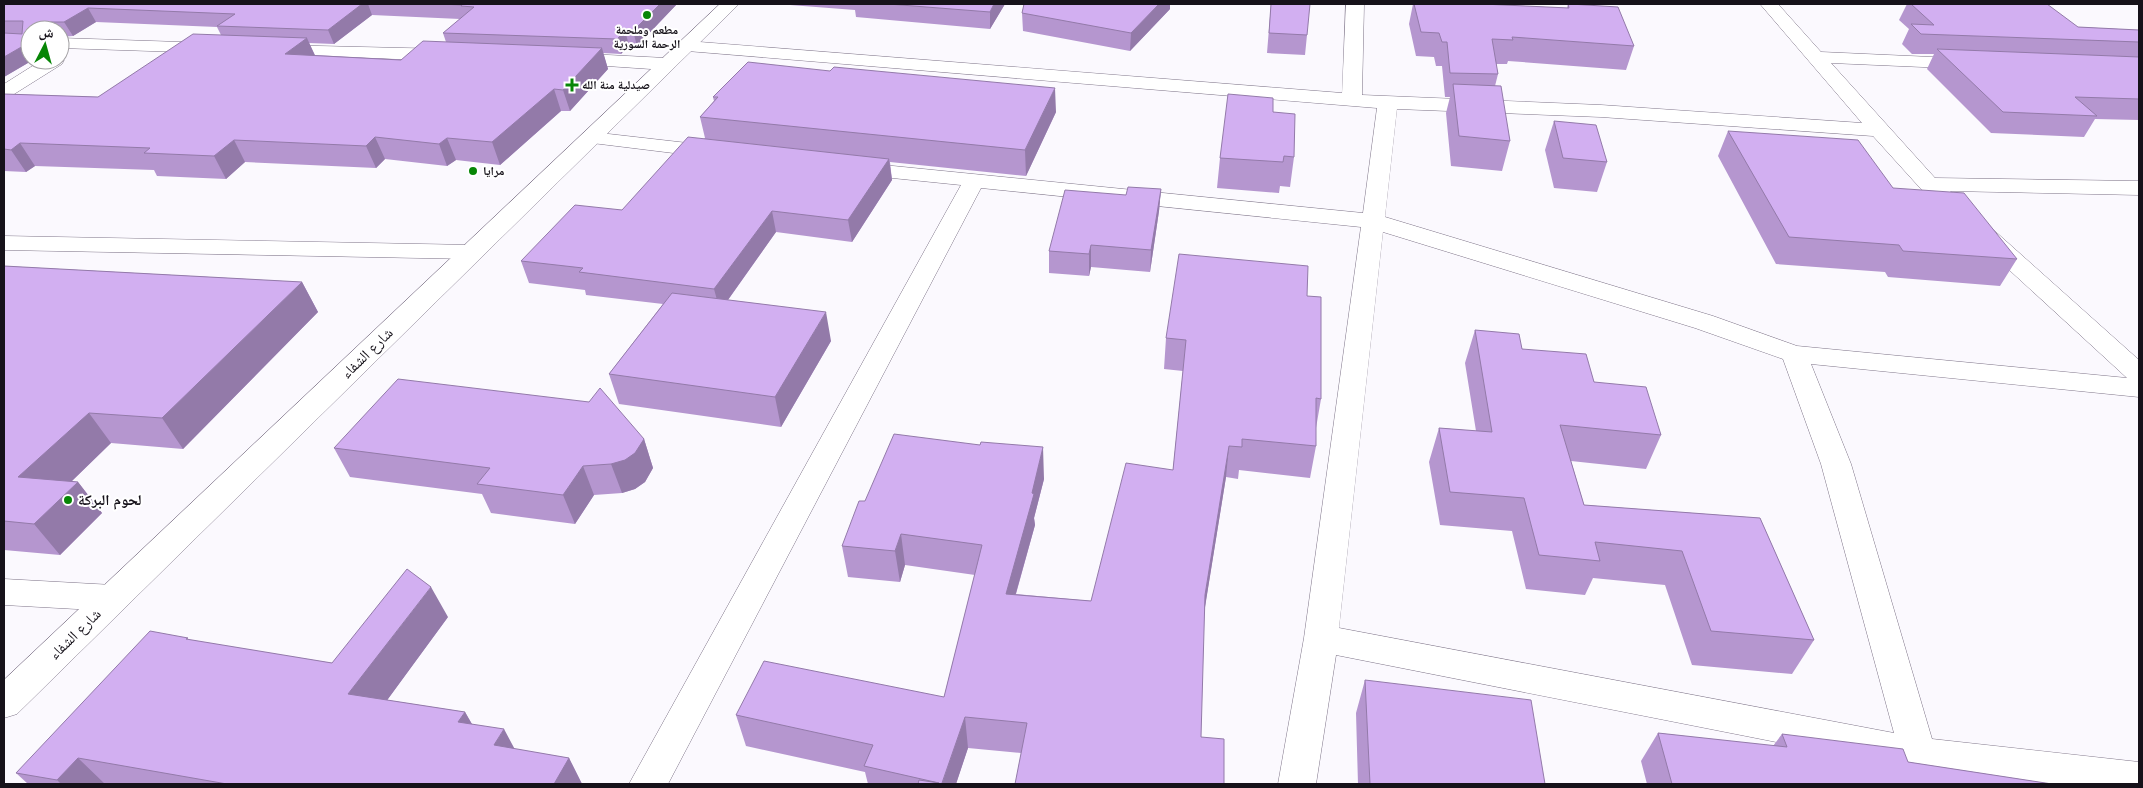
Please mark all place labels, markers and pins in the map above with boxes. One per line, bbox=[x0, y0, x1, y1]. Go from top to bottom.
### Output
marker: مطعم وملحمة الرحمة السورية bbox=[641, 9, 653, 21]
place label: مطعم وملحمة الرحمة السورية bbox=[614, 22, 680, 52]
place label: صيدلية منة الله bbox=[582, 77, 650, 93]
marker: صيدلية منة الله bbox=[566, 79, 578, 91]
place label: مرايا bbox=[483, 163, 505, 179]
marker: مرايا bbox=[467, 165, 479, 177]
place label: لحوم البركة bbox=[78, 490, 141, 510]
marker: لحوم البركة bbox=[62, 494, 74, 506]

